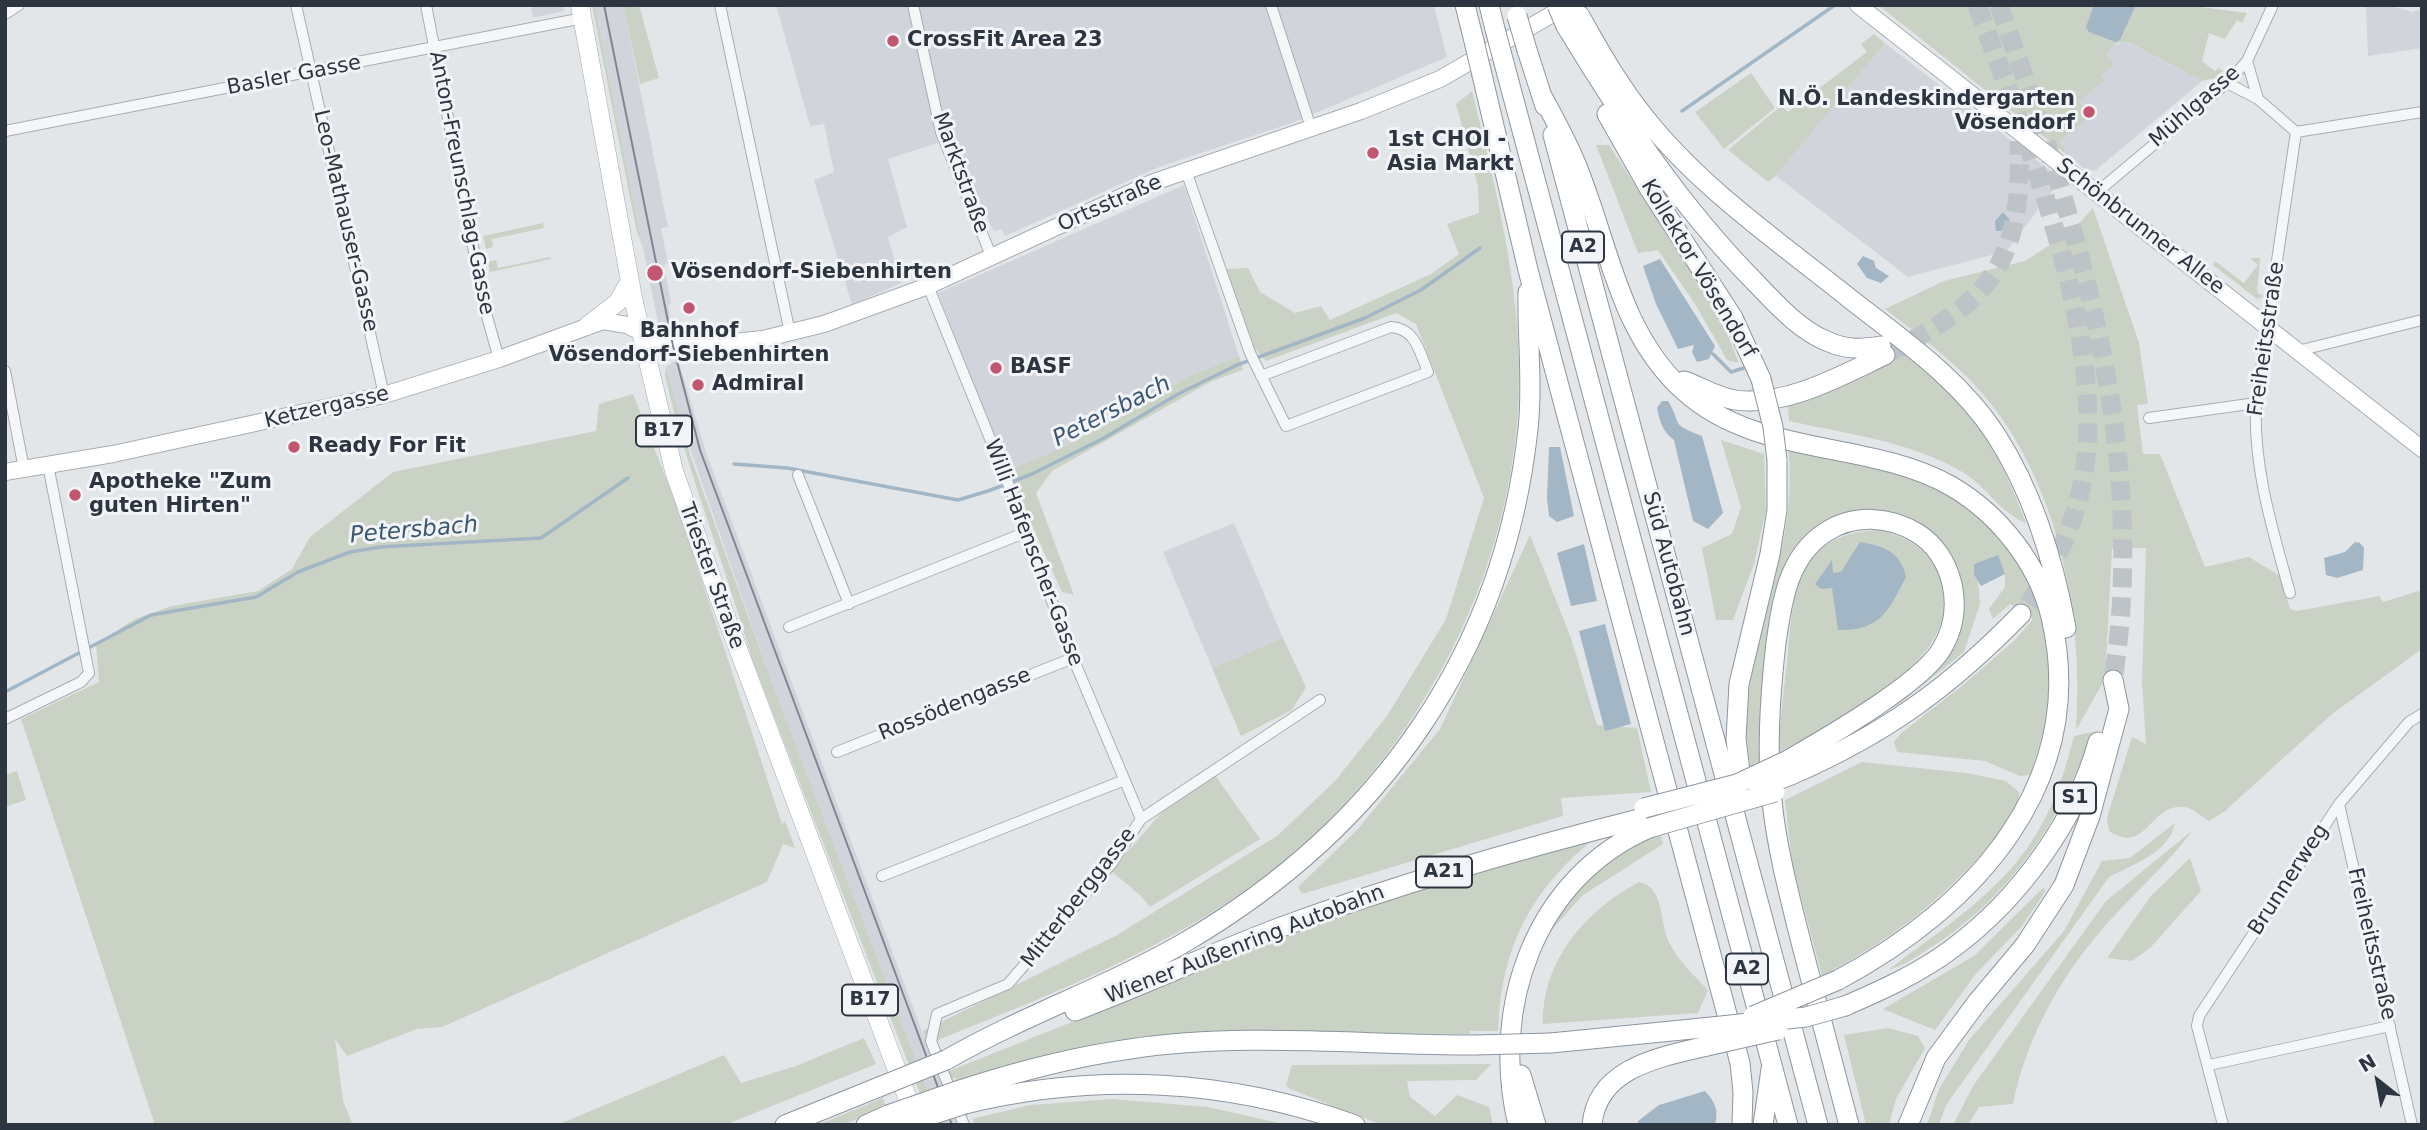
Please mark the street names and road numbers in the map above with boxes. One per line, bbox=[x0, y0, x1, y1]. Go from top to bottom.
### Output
street label: Anton-Freunschlag-Gasse bbox=[423, 49, 499, 317]
street label: Basler Gasse bbox=[225, 51, 363, 101]
street label: Mühlgasse bbox=[2145, 61, 2245, 153]
street label: Leo-Mathauser-Gasse bbox=[307, 107, 383, 335]
street label: Marktstraße bbox=[926, 109, 994, 237]
street label: Schönbrunner Allee bbox=[2051, 154, 2229, 300]
street label: Ortsstraße bbox=[1054, 170, 1166, 238]
street label: Kollektor Vösendorf bbox=[1635, 175, 1761, 363]
road number: A2 bbox=[1562, 232, 1604, 262]
street label: Freiheitsstraße bbox=[2244, 260, 2290, 418]
street label: Ketzergasse bbox=[262, 381, 392, 435]
road number: B17 bbox=[636, 416, 692, 446]
street label: Willi Hafenscher-Gasse bbox=[978, 436, 1088, 670]
street label: Süd Autobahn bbox=[1637, 489, 1699, 639]
street label: Triester Straße bbox=[673, 499, 749, 653]
street label: Rossödengasse bbox=[875, 663, 1035, 747]
road number: S1 bbox=[2054, 782, 2096, 814]
street label: Brunnerweg bbox=[2244, 819, 2334, 941]
street label: Mitterberggasse bbox=[1016, 823, 1142, 973]
road number: A21 bbox=[1416, 856, 1472, 888]
street label: Freiheitsstraße bbox=[2341, 865, 2401, 1023]
street label: Wiener Außenring Autobahn bbox=[1102, 880, 1388, 1010]
road number: A2 bbox=[1726, 953, 1768, 984]
road number: B17 bbox=[842, 984, 898, 1016]

